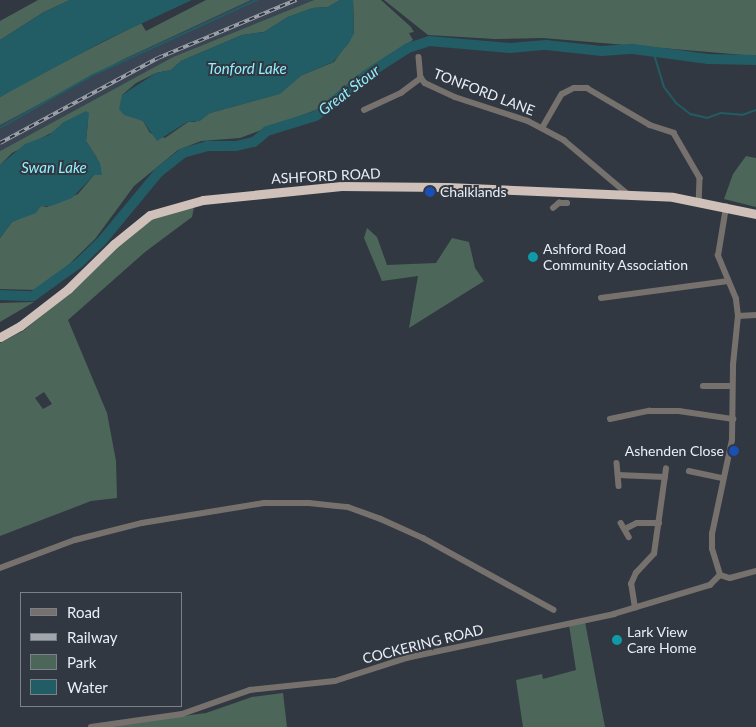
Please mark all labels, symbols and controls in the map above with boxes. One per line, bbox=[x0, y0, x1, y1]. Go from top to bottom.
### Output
water label: Tonford Lake bbox=[207, 60, 287, 78]
water label: Great Stour bbox=[315, 61, 383, 119]
street label: TONFORD LANE bbox=[431, 65, 537, 119]
water label: Swan Lake bbox=[21, 159, 87, 177]
street label: ASHFORD ROAD bbox=[271, 165, 381, 187]
place label: Chalklands bbox=[440, 184, 507, 200]
marker: Chalklands bbox=[424, 186, 436, 198]
place label: Ashford Road Community Association bbox=[543, 241, 689, 274]
marker: Ashford Road Community Association bbox=[527, 251, 539, 263]
place label: Ashenden Close bbox=[625, 443, 724, 459]
marker: Ashenden Close bbox=[728, 445, 740, 457]
legend bbox=[20, 592, 182, 707]
text: Road bbox=[67, 603, 100, 621]
street label: COCKERING ROAD bbox=[361, 621, 485, 667]
place label: Lark View Care Home bbox=[627, 624, 696, 656]
text: Railway bbox=[67, 628, 118, 646]
marker: Lark View Care Home bbox=[611, 634, 623, 646]
text: Park bbox=[67, 653, 96, 671]
text: Water bbox=[67, 678, 108, 696]

